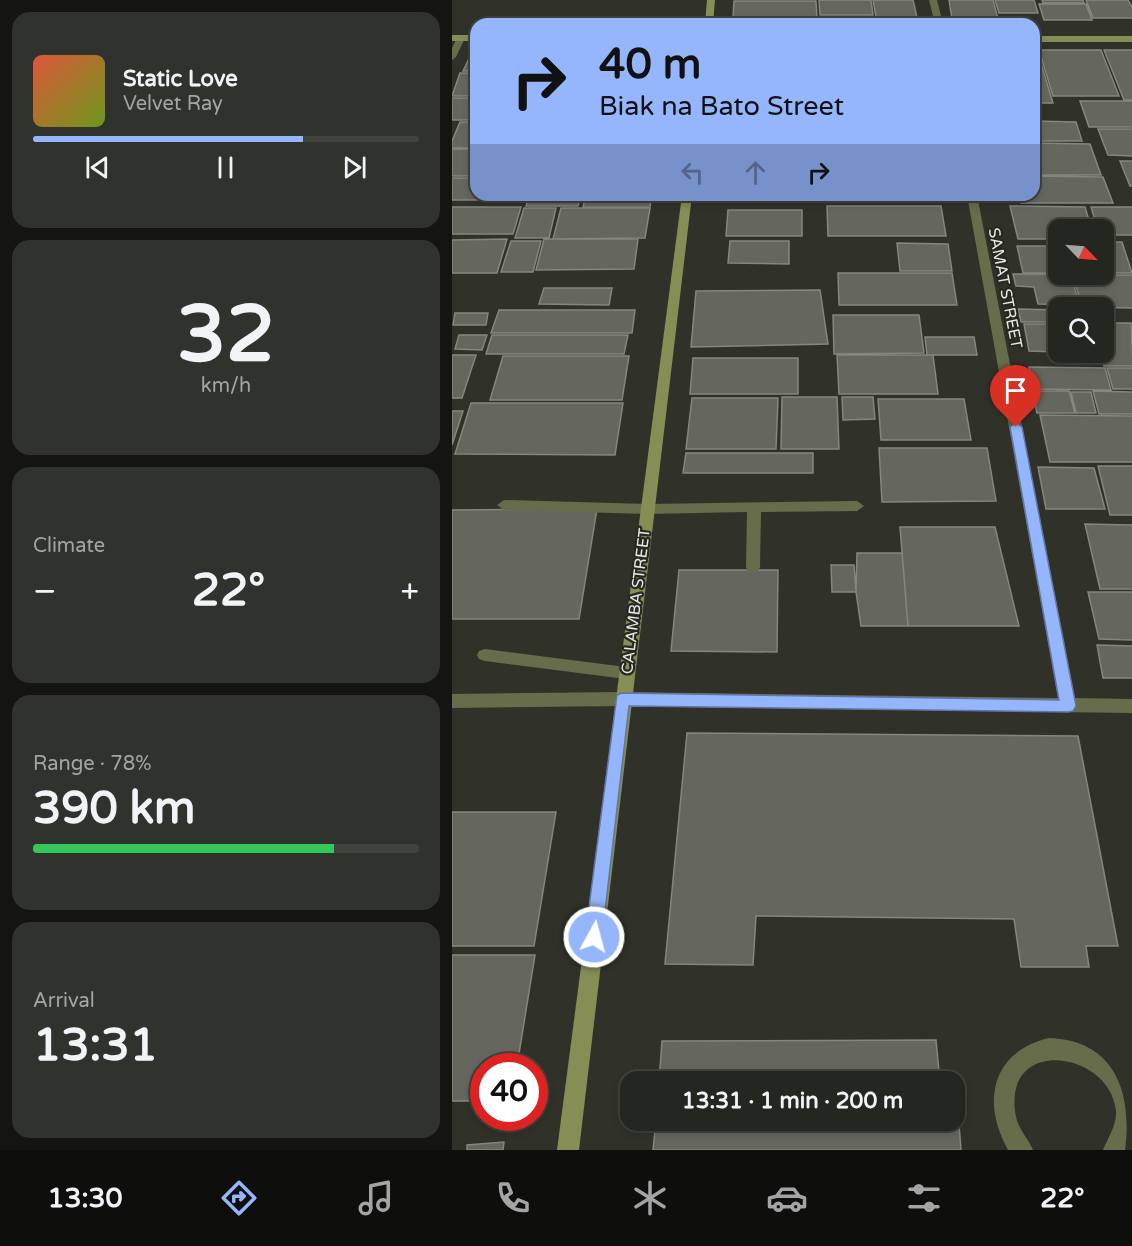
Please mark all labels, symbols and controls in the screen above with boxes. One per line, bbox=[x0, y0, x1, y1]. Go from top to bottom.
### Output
text: 40 m bbox=[599, 39, 701, 90]
icon: right bbox=[500, 42, 578, 120]
text: Static Love bbox=[123, 66, 238, 92]
text: Biak na Bato Street bbox=[599, 90, 844, 123]
text: Velvet Ray bbox=[123, 92, 223, 116]
icon: previous bbox=[81, 151, 114, 184]
icon: pause bbox=[209, 151, 242, 184]
icon: next bbox=[338, 151, 371, 184]
icon: left bbox=[676, 156, 709, 189]
icon: ahead bbox=[739, 156, 772, 189]
icon: right bbox=[802, 156, 835, 189]
north arrow bbox=[1048, 219, 1114, 285]
map controls bbox=[1048, 219, 1114, 363]
street label: SAMAT STREET bbox=[984, 226, 1027, 351]
text: 32 bbox=[177, 288, 275, 382]
button: search bbox=[1048, 297, 1114, 363]
pin bbox=[990, 365, 1041, 427]
text: km/h bbox=[201, 374, 251, 398]
icon: arrive bbox=[999, 374, 1032, 407]
street label: CALAMBA STREET bbox=[617, 527, 655, 675]
text: Climate bbox=[33, 534, 105, 558]
text: 22° bbox=[192, 564, 265, 618]
text: − bbox=[33, 572, 57, 611]
text: + bbox=[400, 572, 419, 611]
text: Range · 78% bbox=[33, 752, 152, 776]
text: 390 km bbox=[33, 782, 195, 836]
position arrow bbox=[562, 905, 626, 969]
text: Arrival bbox=[33, 989, 95, 1013]
text: 13:31 bbox=[33, 1019, 158, 1073]
speed limit sign: 40 bbox=[470, 1053, 548, 1131]
text: 13:31 · 1 min · 200 m bbox=[682, 1088, 903, 1114]
icon: directions bbox=[218, 1177, 260, 1219]
icon: music bbox=[355, 1177, 397, 1219]
icon: phone bbox=[492, 1177, 534, 1219]
icon: climate bbox=[629, 1177, 671, 1219]
icon: car bbox=[766, 1177, 808, 1219]
icon: filters bbox=[903, 1177, 945, 1219]
text: 13:30 bbox=[48, 1182, 122, 1215]
text: 22° bbox=[1040, 1182, 1084, 1215]

